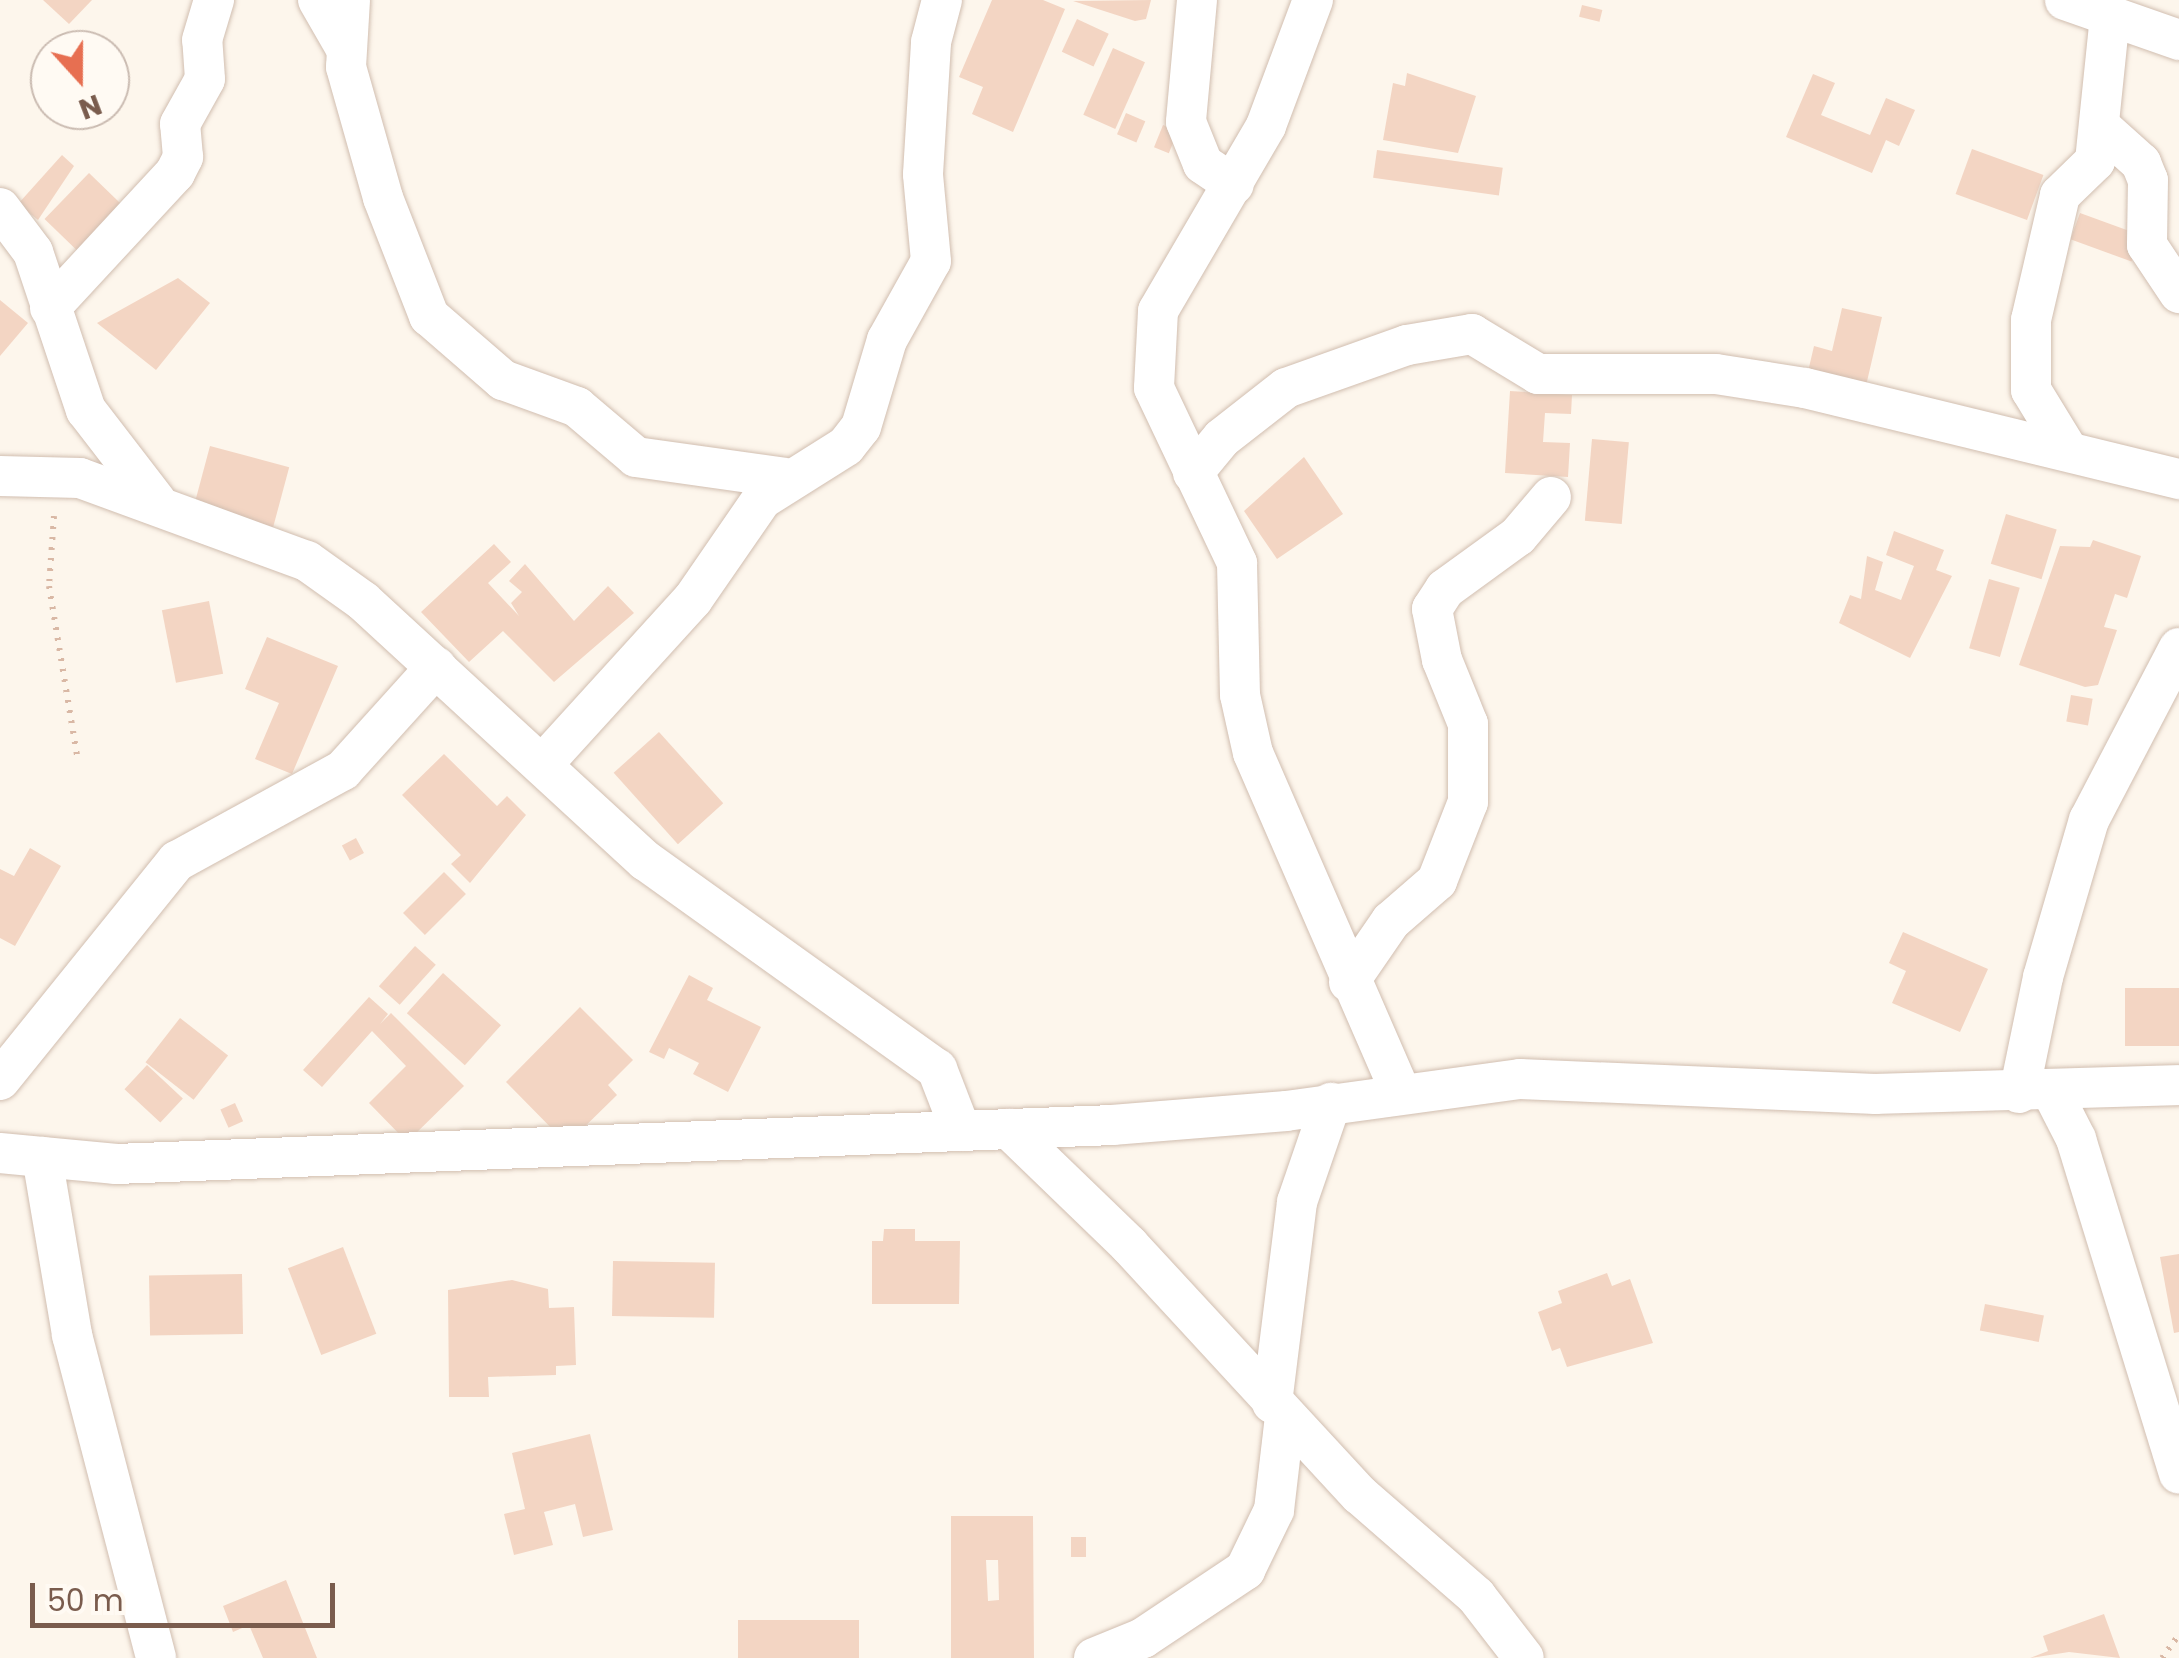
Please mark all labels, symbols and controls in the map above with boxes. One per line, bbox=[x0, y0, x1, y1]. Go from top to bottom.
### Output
north arrow bbox=[30, 30, 130, 130]
text: N bbox=[73, 85, 107, 129]
scale bar bbox=[35, 1563, 340, 1625]
text: 50 m bbox=[47, 1579, 124, 1622]

